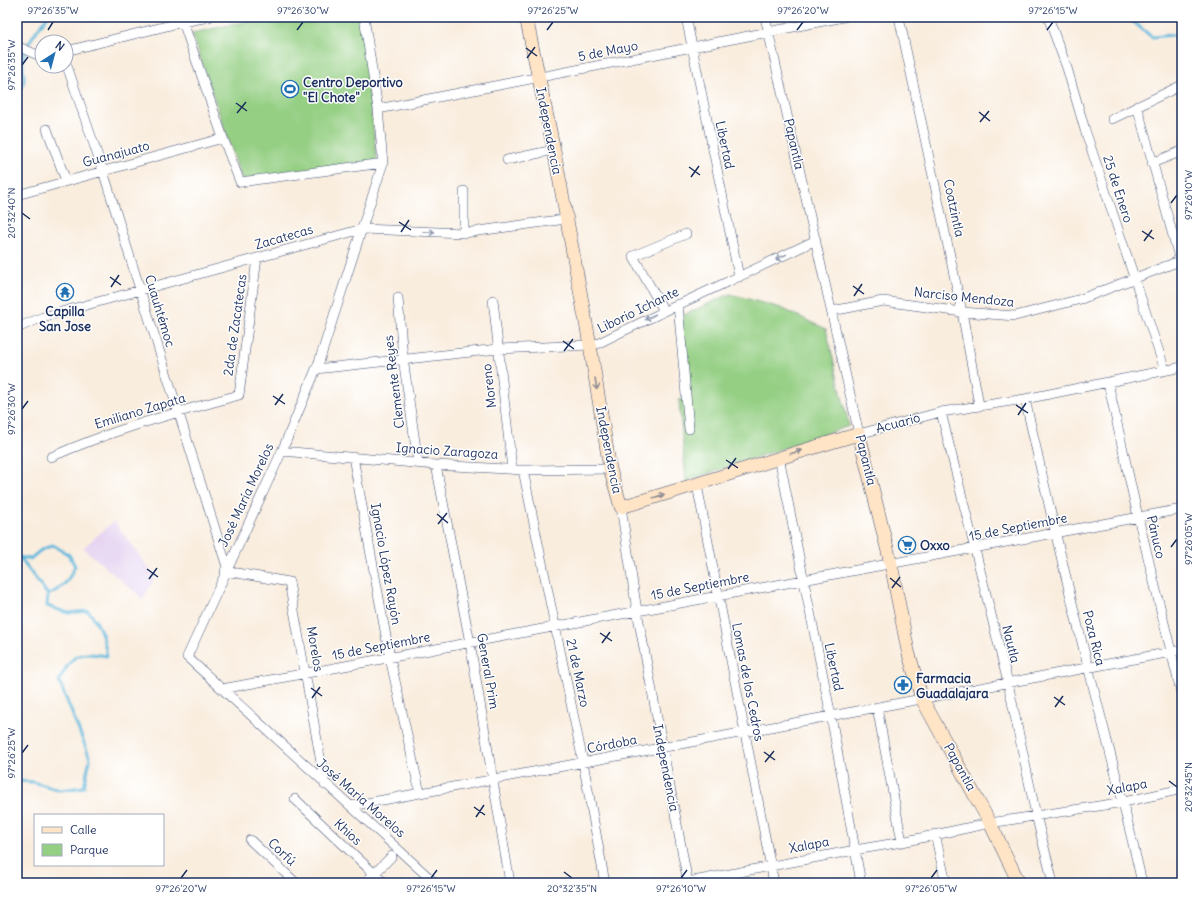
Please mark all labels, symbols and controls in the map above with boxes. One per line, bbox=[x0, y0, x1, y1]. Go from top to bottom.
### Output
text: 97°26'35"W bbox=[27, 4, 79, 17]
text: 97°26'30"W bbox=[277, 4, 329, 17]
text: 97°26'25"W bbox=[528, 4, 578, 17]
text: 97°26'20"W bbox=[777, 4, 829, 17]
text: 97°26'15"W bbox=[1028, 4, 1078, 17]
north arrow bbox=[34, 34, 74, 74]
street label: 5 de Mayo bbox=[577, 37, 639, 65]
text: N bbox=[53, 38, 67, 54]
text: 97°26'35"W bbox=[5, 39, 18, 91]
place label: Centro Deportivo "El Chote" bbox=[303, 74, 403, 106]
sports icon: Centro Deportivo "El Chote" bbox=[280, 79, 300, 99]
street label: Independencia bbox=[532, 86, 566, 176]
street label: Papantla bbox=[780, 117, 808, 171]
street label: Libertad bbox=[712, 119, 738, 171]
street label: Guanajuato bbox=[81, 137, 151, 171]
street label: 25 de Enero bbox=[1099, 153, 1137, 225]
text: 97°26'10"W bbox=[1182, 170, 1195, 220]
street label: Coatzintla bbox=[940, 177, 968, 239]
text: 20°32'40"N bbox=[5, 188, 18, 238]
street label: Zacatecas bbox=[253, 221, 315, 253]
one-way arrow bbox=[422, 228, 435, 236]
one-way arrow bbox=[775, 254, 787, 261]
street label: Cuauhtémoc bbox=[141, 273, 179, 350]
street label: 2da de Zacatecas bbox=[219, 273, 251, 377]
temple icon: Capilla San Jose bbox=[55, 282, 75, 302]
street label: Liborio Ichante bbox=[594, 283, 682, 337]
street label: Narciso Mendoza bbox=[913, 283, 1015, 311]
place label: Capilla San Jose bbox=[39, 303, 91, 335]
one-way arrow bbox=[645, 314, 657, 321]
street label: Clemente Reyes bbox=[380, 334, 408, 430]
street label: Moreno bbox=[478, 363, 500, 409]
one-way arrow bbox=[592, 377, 600, 390]
text: 97°26'30"W bbox=[5, 383, 18, 435]
street label: Emiliano Zapata bbox=[92, 389, 188, 433]
street label: Independencia bbox=[592, 405, 626, 495]
street label: Acuario bbox=[874, 409, 922, 437]
street label: Papantla bbox=[851, 433, 881, 487]
street label: Ignacio Zaragoza bbox=[395, 439, 499, 463]
street label: José María Morelos bbox=[215, 440, 277, 549]
one-way arrow bbox=[789, 448, 802, 455]
one-way arrow bbox=[652, 492, 665, 499]
street label: Ignacio López Rayón bbox=[367, 502, 405, 627]
street label: 15 de Septiembre bbox=[967, 509, 1069, 545]
text: 97°26'05"W bbox=[1182, 513, 1195, 565]
street label: Pánuco bbox=[1143, 514, 1169, 560]
supermarket icon: Oxxo bbox=[897, 535, 917, 555]
place label: Oxxo bbox=[920, 537, 950, 554]
street label: 15 de Septiembre bbox=[649, 568, 751, 604]
street label: Poza Rica bbox=[1079, 609, 1109, 667]
street label: Lomas de los Cedros bbox=[728, 621, 768, 743]
street label: Nautla bbox=[998, 623, 1024, 665]
street label: Morelos bbox=[303, 625, 327, 673]
street label: 15 de Septiembre bbox=[330, 628, 432, 664]
street label: General Prim bbox=[473, 632, 503, 710]
street label: 21 de Marzo bbox=[562, 637, 594, 709]
street label: Libertad bbox=[821, 641, 847, 693]
place label: Farmacia Guadalajara bbox=[916, 670, 989, 702]
pharmacy icon: Farmacia Guadalajara bbox=[893, 675, 913, 695]
street label: Independencia bbox=[649, 723, 683, 813]
text: 97°26'25"W bbox=[5, 728, 18, 778]
street label: Córdoba bbox=[586, 731, 638, 757]
street label: Papantla bbox=[940, 740, 980, 794]
street label: José María Morelos bbox=[313, 755, 409, 841]
text: 20°32'45"N bbox=[1182, 762, 1195, 812]
street label: Xalapa bbox=[1105, 775, 1149, 799]
legend bbox=[34, 814, 164, 866]
street label: Khios bbox=[331, 815, 365, 849]
text: Calle bbox=[70, 822, 97, 837]
street label: Xalapa bbox=[787, 833, 831, 857]
street label: Corfú bbox=[264, 835, 300, 870]
text: Parque bbox=[70, 842, 109, 857]
text: 97°26'20"W bbox=[155, 882, 207, 895]
text: 97°26'15"W bbox=[406, 882, 456, 895]
text: 20°32'35"N bbox=[547, 882, 597, 895]
text: 97°26'10"W bbox=[656, 882, 706, 895]
text: 97°26'05"W bbox=[905, 882, 957, 895]

